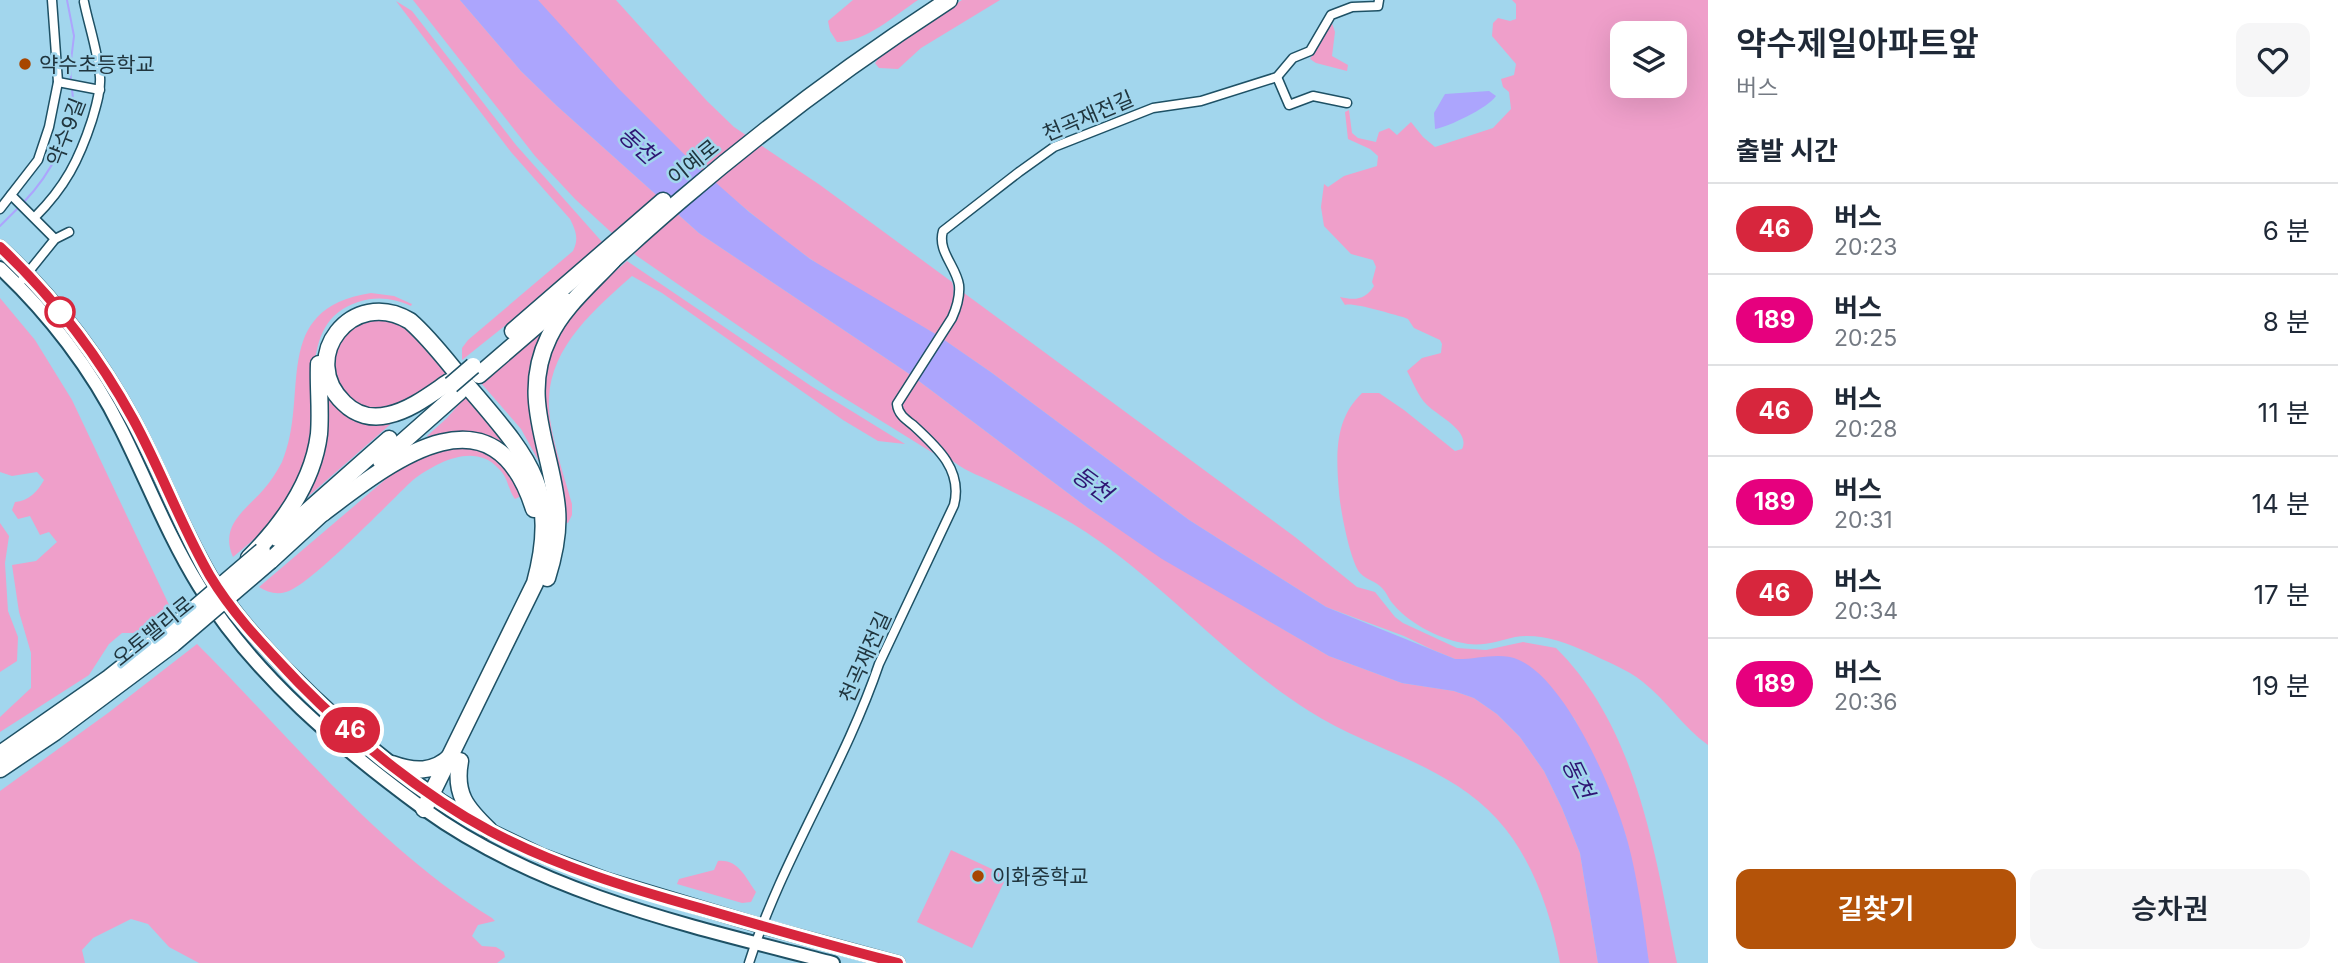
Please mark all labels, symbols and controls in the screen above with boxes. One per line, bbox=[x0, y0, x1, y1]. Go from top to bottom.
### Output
map controls bbox=[1610, 21, 1687, 98]
button: layers bbox=[1610, 21, 1687, 98]
text: 약수제일아파트앞 bbox=[1736, 23, 1979, 63]
button: heart bbox=[2236, 23, 2310, 97]
place label: 약수초등학교 bbox=[39, 52, 155, 77]
marker: 약수초등학교 bbox=[17, 56, 33, 72]
text: 버스 bbox=[1736, 74, 1778, 102]
street label: 천곡재전길 bbox=[1039, 86, 1137, 146]
street label: 약수9길 bbox=[42, 94, 90, 170]
water label: 동천 bbox=[613, 120, 665, 172]
street label: 이예로 bbox=[663, 134, 723, 190]
text: 출발 시간 bbox=[1736, 135, 1838, 166]
text: 버스 bbox=[1834, 201, 1882, 232]
text: 46 bbox=[1759, 214, 1790, 243]
text: 6 분 bbox=[2263, 215, 2310, 246]
text: 20:23 bbox=[1834, 233, 1897, 261]
text: 버스 bbox=[1834, 292, 1882, 323]
unlabelled marker bbox=[45, 297, 75, 327]
text: 189 bbox=[1754, 305, 1795, 334]
text: 8 분 bbox=[2263, 306, 2310, 337]
text: 20:25 bbox=[1834, 324, 1897, 352]
text: 버스 bbox=[1834, 383, 1882, 414]
text: 46 bbox=[1759, 396, 1790, 425]
text: 11 분 bbox=[2258, 397, 2310, 428]
text: 20:28 bbox=[1834, 415, 1897, 443]
water label: 동천 bbox=[1067, 460, 1120, 509]
text: 버스 bbox=[1834, 474, 1882, 505]
text: 189 bbox=[1754, 487, 1795, 516]
text: 14 분 bbox=[2251, 488, 2310, 519]
text: 20:31 bbox=[1834, 506, 1893, 534]
text: 버스 bbox=[1834, 565, 1882, 596]
text: 46 bbox=[1759, 578, 1790, 607]
text: 17 분 bbox=[2253, 579, 2310, 610]
street label: 오토밸리로 bbox=[108, 591, 198, 671]
text: 20:34 bbox=[1834, 597, 1898, 625]
street label: 천곡재전길 bbox=[834, 608, 896, 706]
text: 버스 bbox=[1834, 656, 1882, 687]
text: 189 bbox=[1754, 669, 1795, 698]
text: 19 분 bbox=[2252, 670, 2310, 701]
text: 20:36 bbox=[1834, 688, 1898, 716]
line badge: 46 bbox=[318, 707, 382, 753]
text: 46 bbox=[334, 715, 366, 744]
water label: 동천 bbox=[1556, 753, 1601, 806]
place label: 이화중학교 bbox=[992, 864, 1089, 889]
marker: 이화중학교 bbox=[970, 868, 986, 884]
button: 길찾기 bbox=[1736, 869, 2016, 949]
button: 승차권 bbox=[2030, 869, 2310, 949]

